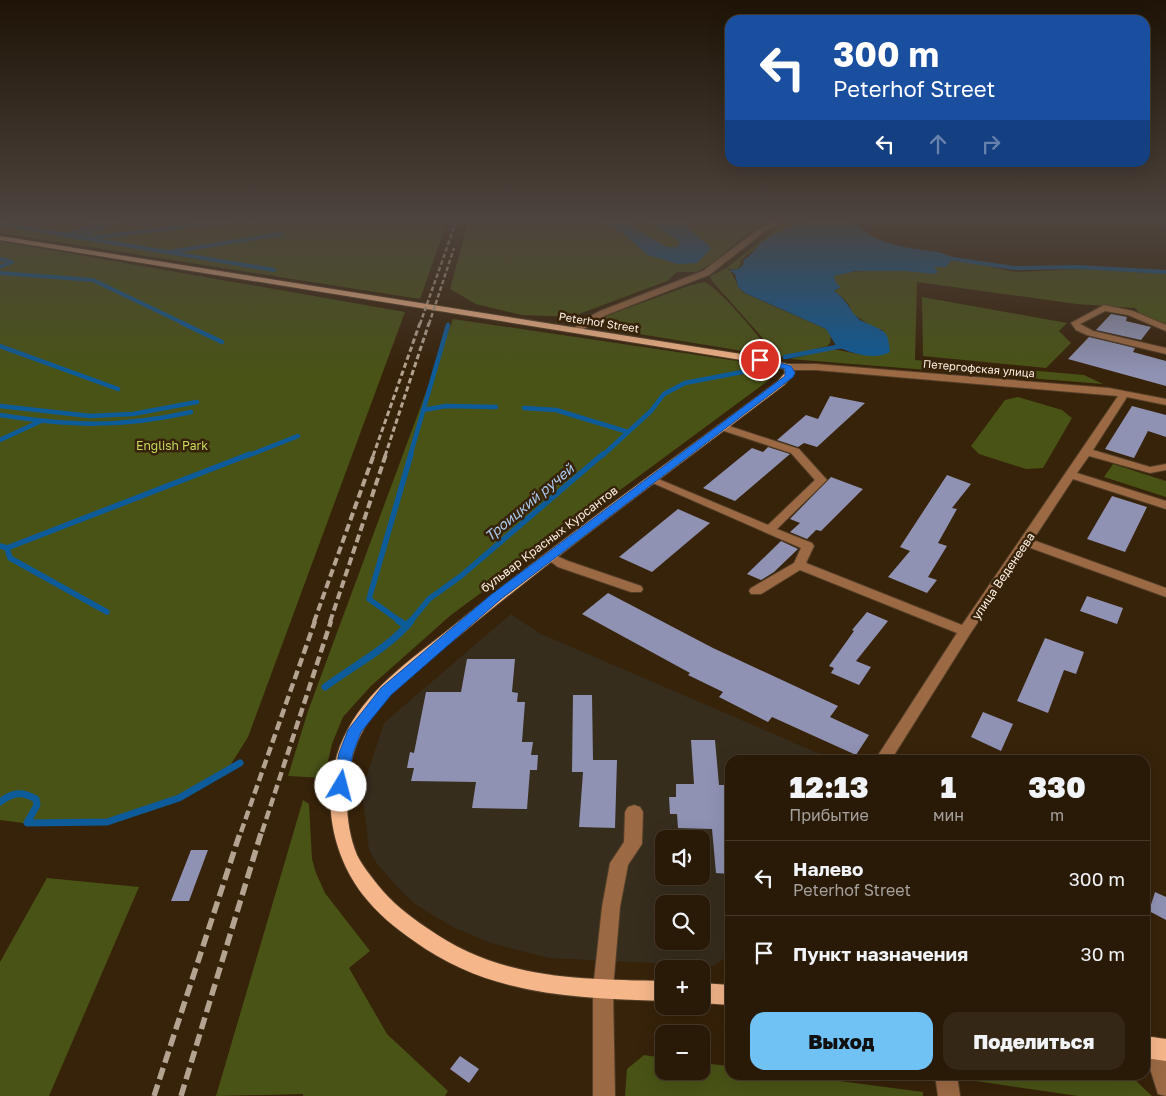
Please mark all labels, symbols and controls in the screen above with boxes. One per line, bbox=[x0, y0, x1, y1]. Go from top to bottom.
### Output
text: 300 m bbox=[833, 33, 939, 75]
icon: left bbox=[750, 35, 815, 100]
text: Peterhof Street bbox=[833, 75, 995, 102]
icon: left bbox=[871, 130, 899, 158]
icon: ahead bbox=[924, 130, 952, 158]
icon: right bbox=[977, 130, 1005, 158]
street label: Peterhof Street bbox=[558, 309, 640, 335]
pin bbox=[739, 339, 781, 381]
icon: arrive bbox=[746, 346, 774, 374]
street label: Петергофская улица bbox=[922, 357, 1036, 379]
park label: English Park bbox=[136, 438, 208, 453]
water label: Троицкий ручей bbox=[481, 459, 578, 544]
street label: бульвар Красных Курсантов bbox=[477, 482, 621, 595]
street label: улица Веденеева bbox=[968, 529, 1038, 623]
position arrow bbox=[314, 759, 366, 811]
text: 12:13 bbox=[789, 769, 869, 805]
text: 1 bbox=[941, 769, 956, 805]
text: 330 bbox=[1028, 769, 1086, 805]
text: Прибытие bbox=[789, 805, 869, 825]
text: мин bbox=[933, 805, 964, 825]
text: m bbox=[1050, 805, 1064, 825]
map controls bbox=[655, 830, 710, 1080]
button: sound bbox=[655, 830, 710, 885]
text: Налево bbox=[793, 857, 863, 880]
icon: left bbox=[750, 864, 778, 892]
text: 300 m bbox=[1069, 867, 1125, 890]
text: Peterhof Street bbox=[793, 880, 911, 900]
button: search bbox=[655, 895, 710, 950]
icon: arrive bbox=[750, 939, 778, 967]
text: Пункт назначения bbox=[793, 942, 968, 965]
text: 30 m bbox=[1081, 942, 1125, 965]
button: + bbox=[655, 960, 710, 1015]
button: Выход bbox=[750, 1012, 933, 1070]
button: Поделиться bbox=[943, 1012, 1125, 1070]
button: − bbox=[655, 1025, 710, 1080]

